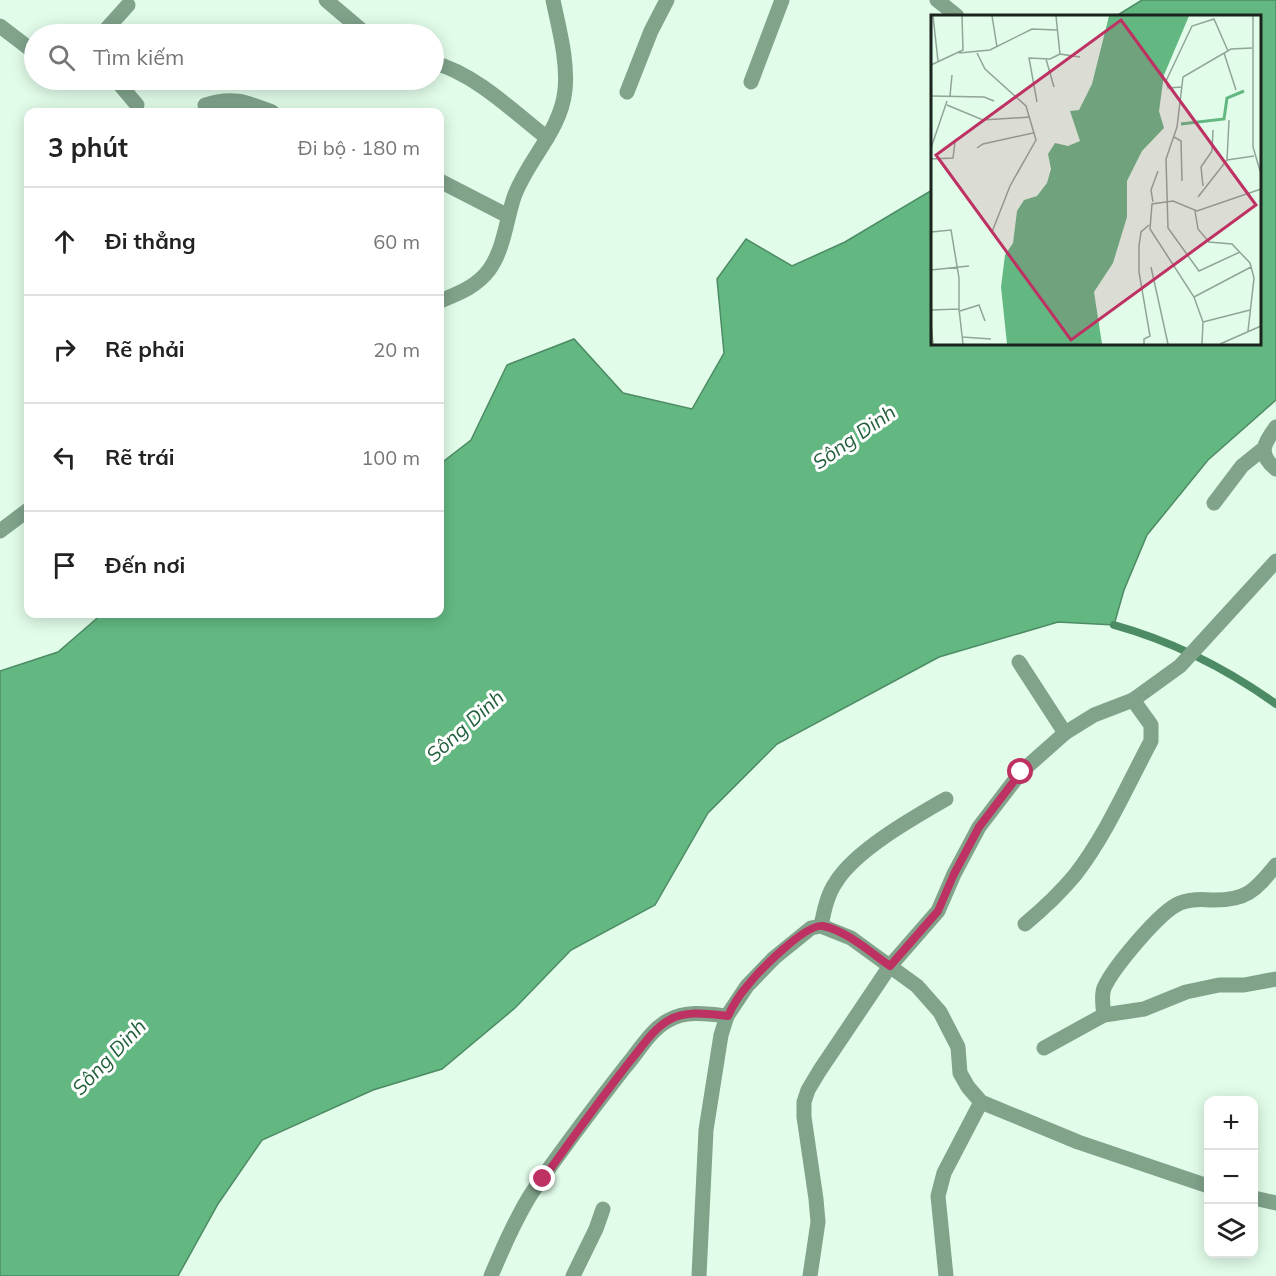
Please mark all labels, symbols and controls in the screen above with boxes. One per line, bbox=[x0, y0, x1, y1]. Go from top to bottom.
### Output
inset map bbox=[931, 15, 1261, 345]
search box bbox=[24, 24, 444, 90]
icon: search bbox=[45, 41, 78, 74]
text: Tìm kiếm bbox=[93, 43, 184, 71]
text: 3 phút bbox=[48, 131, 128, 164]
text: Đi bộ · 180 m bbox=[298, 135, 420, 160]
icon: ahead bbox=[48, 225, 81, 258]
text: Đi thẳng bbox=[105, 227, 196, 255]
text: 60 m bbox=[373, 229, 420, 254]
icon: right bbox=[48, 333, 81, 366]
text: Rẽ phải bbox=[105, 335, 185, 363]
text: 20 m bbox=[373, 337, 420, 362]
water label: Sông Dinh bbox=[807, 399, 900, 474]
icon: left bbox=[48, 441, 81, 474]
text: Rẽ trái bbox=[105, 443, 175, 471]
text: 100 m bbox=[361, 445, 420, 470]
icon: arrive bbox=[48, 549, 81, 582]
text: Đến nơi bbox=[105, 551, 185, 579]
water label: Sông Dinh bbox=[421, 684, 509, 767]
route start bbox=[1007, 758, 1033, 784]
water label: Sông Dinh bbox=[66, 1013, 151, 1100]
map controls bbox=[1204, 1096, 1258, 1258]
button: + bbox=[1204, 1096, 1258, 1150]
button: − bbox=[1204, 1150, 1258, 1204]
route end bbox=[529, 1165, 555, 1191]
button: layers bbox=[1204, 1204, 1258, 1258]

